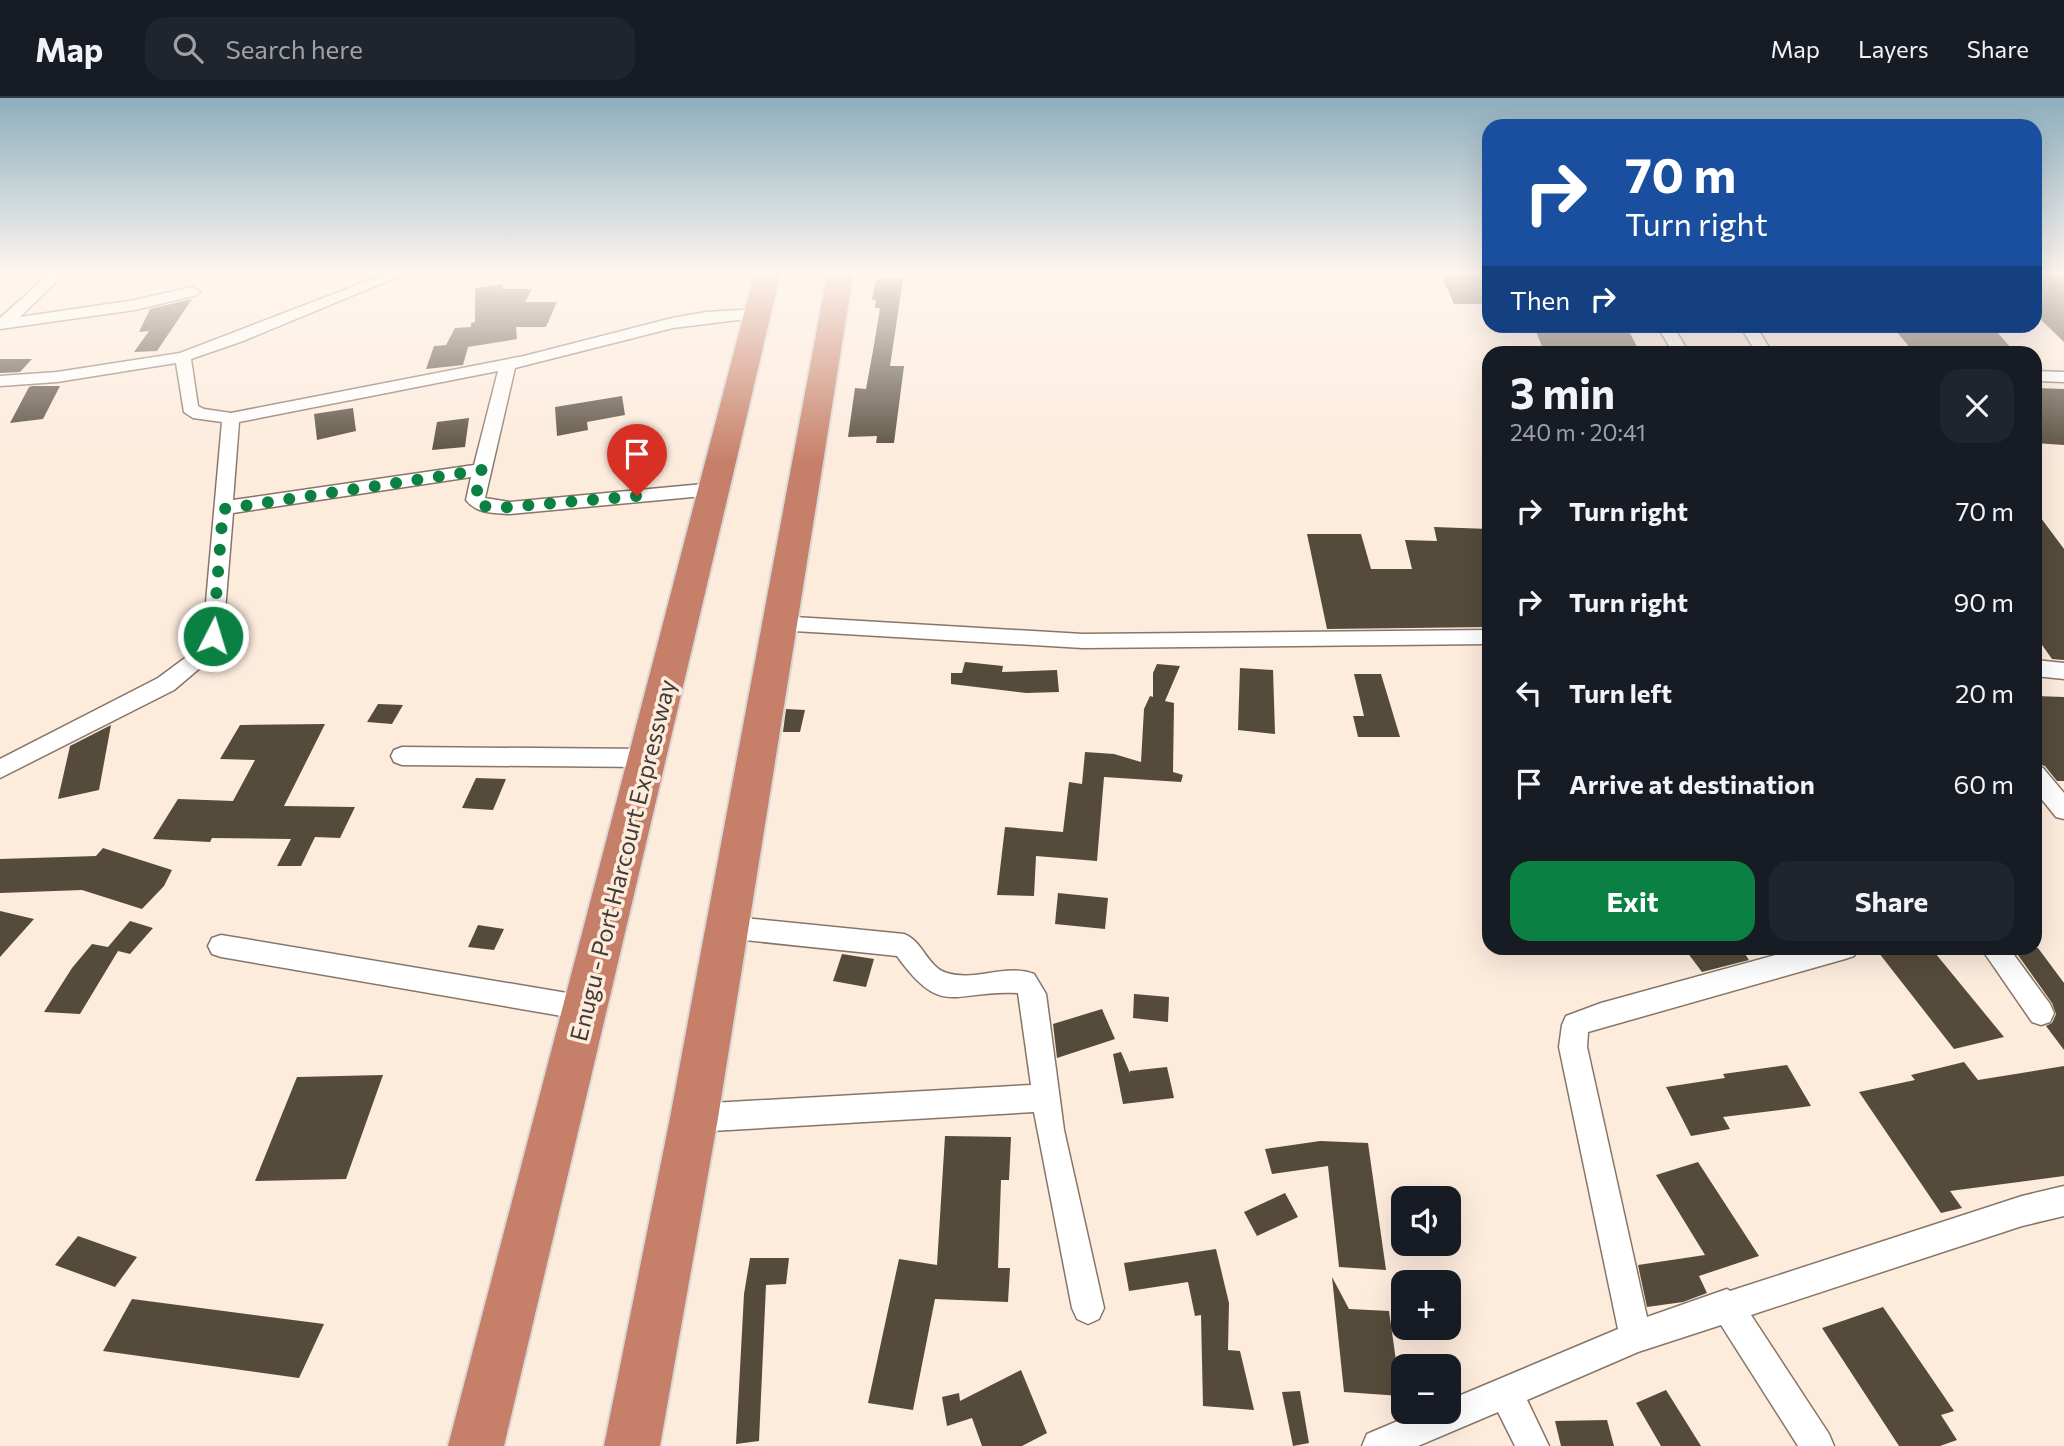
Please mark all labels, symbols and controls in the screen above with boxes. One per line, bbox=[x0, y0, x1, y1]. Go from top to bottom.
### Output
search box bbox=[145, 17, 635, 80]
text: Map bbox=[35, 28, 103, 69]
icon: search bbox=[169, 29, 207, 67]
text: Search here bbox=[225, 33, 363, 64]
text: Map bbox=[1771, 34, 1820, 63]
text: Layers bbox=[1858, 34, 1929, 63]
text: Share bbox=[1967, 34, 2029, 63]
text: 70 m bbox=[1625, 143, 1736, 203]
icon: right bbox=[1510, 147, 1601, 238]
text: Turn right bbox=[1625, 203, 1768, 243]
icon: right bbox=[1584, 280, 1622, 318]
text: Then bbox=[1510, 284, 1570, 315]
text: 3 min bbox=[1510, 366, 1615, 418]
button: close bbox=[1940, 369, 2014, 443]
text: 240 m · 20:41 bbox=[1510, 418, 1646, 446]
pin bbox=[607, 424, 667, 496]
icon: arrive bbox=[618, 435, 656, 473]
icon: right bbox=[1510, 492, 1548, 530]
text: Turn right bbox=[1569, 495, 1688, 526]
text: 70 m bbox=[1956, 495, 2014, 526]
icon: right bbox=[1510, 583, 1548, 621]
text: Turn right bbox=[1569, 586, 1688, 617]
text: 90 m bbox=[1954, 586, 2014, 617]
position arrow bbox=[176, 599, 250, 673]
icon: left bbox=[1510, 674, 1548, 712]
street label: Enugu - Port Harcourt Expressway bbox=[563, 676, 681, 1044]
text: Turn left bbox=[1569, 677, 1672, 708]
text: 20 m bbox=[1955, 677, 2014, 708]
icon: arrive bbox=[1510, 765, 1548, 803]
text: Arrive at destination bbox=[1569, 768, 1815, 799]
text: 60 m bbox=[1954, 768, 2014, 799]
button: Exit bbox=[1510, 861, 1755, 941]
button: Share bbox=[1769, 861, 2014, 941]
map controls bbox=[1391, 1186, 1461, 1424]
button: sound bbox=[1391, 1186, 1461, 1256]
button: + bbox=[1391, 1270, 1461, 1340]
button: − bbox=[1391, 1354, 1461, 1424]

